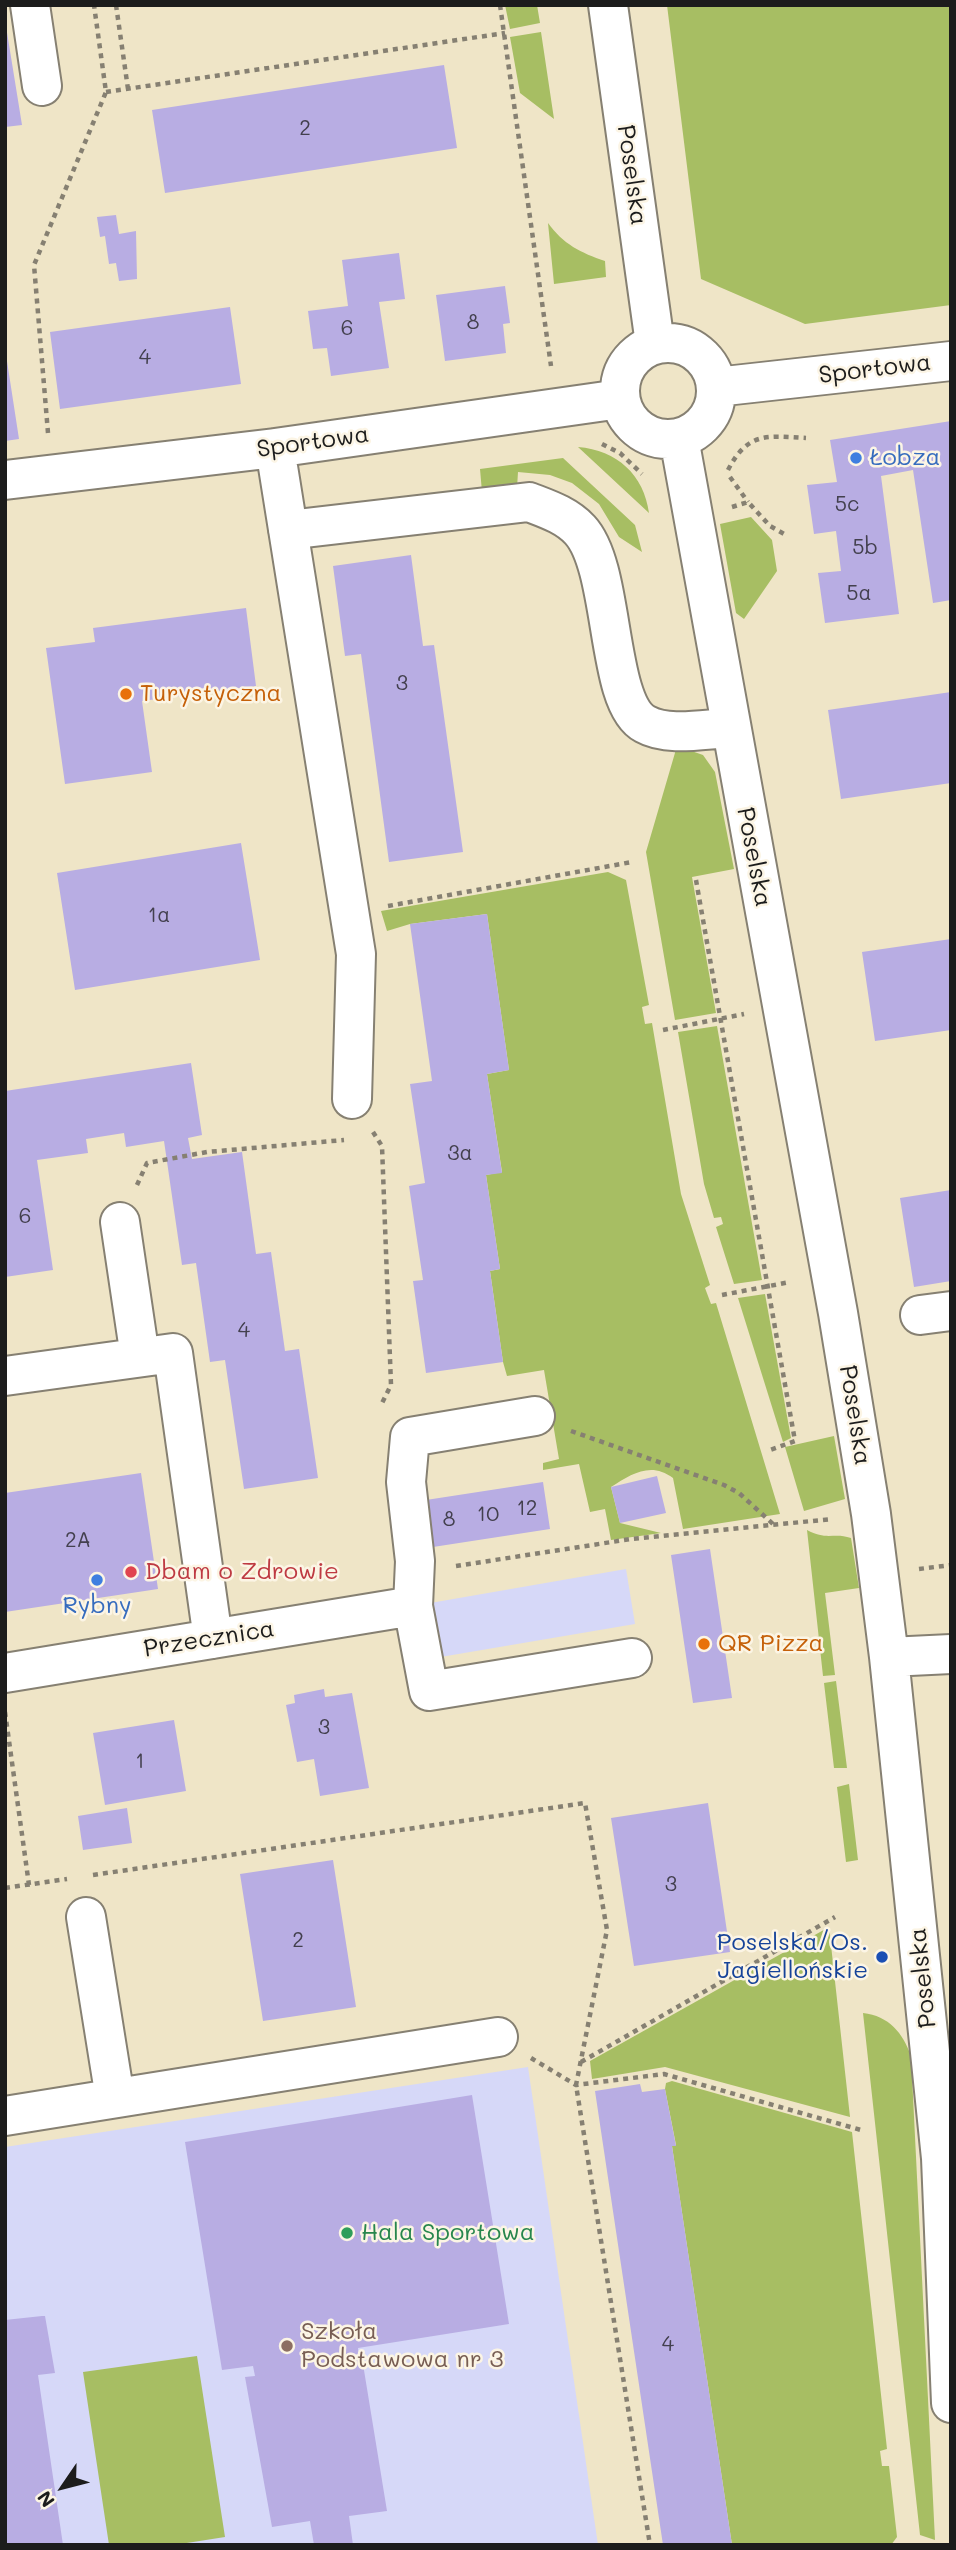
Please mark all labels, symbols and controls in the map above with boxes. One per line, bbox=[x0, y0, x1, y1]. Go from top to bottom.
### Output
house number: 2 bbox=[299, 116, 311, 142]
street label: Poselska bbox=[611, 123, 653, 227]
house number: 8 bbox=[467, 310, 479, 336]
house number: 6 bbox=[341, 316, 353, 342]
house number: 4 bbox=[139, 345, 151, 371]
street label: Sportowa bbox=[817, 348, 933, 390]
street label: Sportowa bbox=[255, 420, 371, 464]
place label: Łobza bbox=[870, 444, 940, 472]
marker: Łobza bbox=[848, 450, 864, 466]
house number: 5c bbox=[835, 492, 859, 518]
house number: 5b bbox=[852, 535, 878, 561]
house number: 5a bbox=[846, 581, 872, 607]
house number: 3 bbox=[396, 671, 408, 697]
place label: Turystyczna bbox=[140, 680, 282, 708]
marker: Turystyczna bbox=[118, 686, 134, 702]
street label: Poselska bbox=[730, 805, 778, 909]
house number: 1a bbox=[148, 903, 170, 929]
house number: 3a bbox=[447, 1141, 473, 1167]
house number: 6 bbox=[19, 1204, 31, 1230]
house number: 4 bbox=[238, 1318, 250, 1344]
street label: Poselska bbox=[833, 1363, 877, 1467]
house number: 12 bbox=[516, 1496, 538, 1522]
house number: 10 bbox=[477, 1502, 499, 1528]
house number: 8 bbox=[443, 1507, 455, 1533]
house number: 2A bbox=[65, 1528, 91, 1554]
place label: Dbam o Zdrowie bbox=[145, 1558, 339, 1586]
marker: Dbam o Zdrowie bbox=[123, 1564, 139, 1580]
marker: Rybny bbox=[89, 1572, 105, 1588]
place label: Rybny bbox=[62, 1592, 132, 1620]
street label: Przecznica bbox=[142, 1614, 276, 1664]
place label: QR Pizza bbox=[718, 1630, 823, 1658]
marker: QR Pizza bbox=[696, 1636, 712, 1652]
house number: 3 bbox=[318, 1715, 330, 1741]
house number: 1 bbox=[135, 1749, 145, 1775]
house number: 3 bbox=[665, 1872, 677, 1898]
street label: Poselska bbox=[903, 1926, 943, 2030]
house number: 2 bbox=[292, 1928, 304, 1954]
place label: Poselska/Os. Jagiellońskie bbox=[717, 1929, 868, 1985]
marker: Poselska/Os. Jagiellońskie bbox=[874, 1949, 890, 1965]
place label: Hala Sportowa bbox=[361, 2219, 535, 2247]
marker: Hala Sportowa bbox=[339, 2225, 355, 2241]
place label: Szkoła Podstawowa nr 3 bbox=[301, 2318, 503, 2374]
house number: 4 bbox=[662, 2332, 674, 2358]
marker: Szkoła Podstawowa nr 3 bbox=[279, 2338, 295, 2354]
north arrow bbox=[28, 2452, 98, 2522]
text: N bbox=[31, 2486, 60, 2512]

